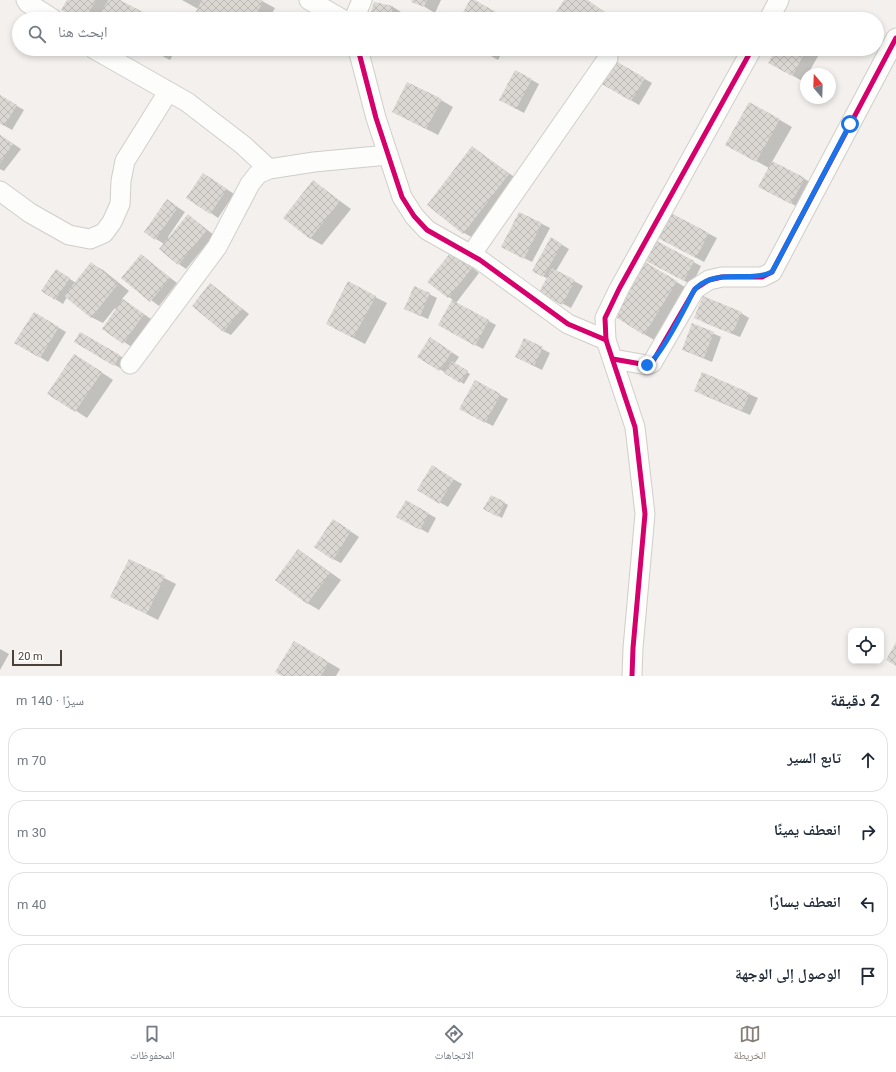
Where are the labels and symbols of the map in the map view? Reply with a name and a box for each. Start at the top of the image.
north arrow [800,68,836,104]
route start [841,115,859,133]
route end [638,356,656,374]
scale bar [12,648,62,667]

